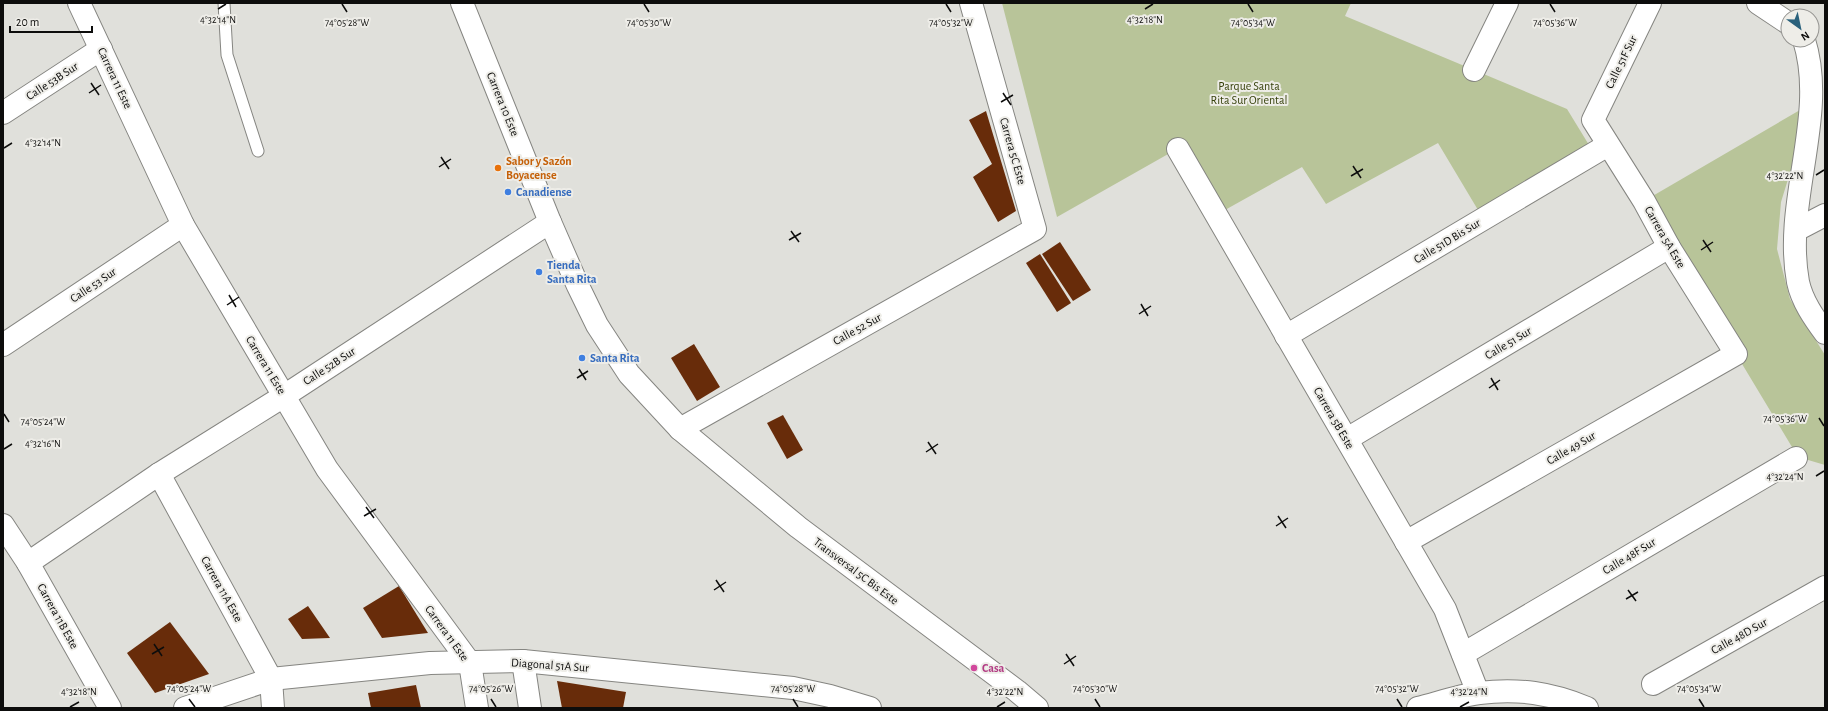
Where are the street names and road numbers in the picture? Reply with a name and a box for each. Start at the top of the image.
street label: Calle 51F Sur [1603,34,1639,90]
street label: Carrera 11 Este [96,46,134,110]
street label: Calle 53B Sur [24,60,80,102]
street label: Carrera 10 Este [485,70,521,138]
street label: Carrera 5C Este [998,116,1028,186]
street label: Carrera 5A Este [1642,204,1688,270]
street label: Calle 51D Bis Sur [1412,216,1483,266]
street label: Calle 53 Sur [68,265,118,305]
street label: Calle 52 Sur [831,311,883,347]
street label: Calle 51 Sur [1483,324,1533,362]
street label: Carrera 11 Este [244,334,288,396]
street label: Calle 52B Sur [301,345,357,387]
street label: Carrera 5B Este [1312,385,1356,451]
street label: Calle 49 Sur [1545,429,1598,467]
street label: Transversal 5C Bis Este [811,535,901,607]
street label: Calle 48F Sur [1600,535,1658,576]
street label: Carrera 11A Este [199,554,245,624]
street label: Carrera 11B Este [35,581,81,651]
street label: Carrera 11 Este [423,603,471,663]
street label: Calle 48D Sur [1709,616,1769,656]
street label: Diagonal 51A Sur [511,656,589,674]

